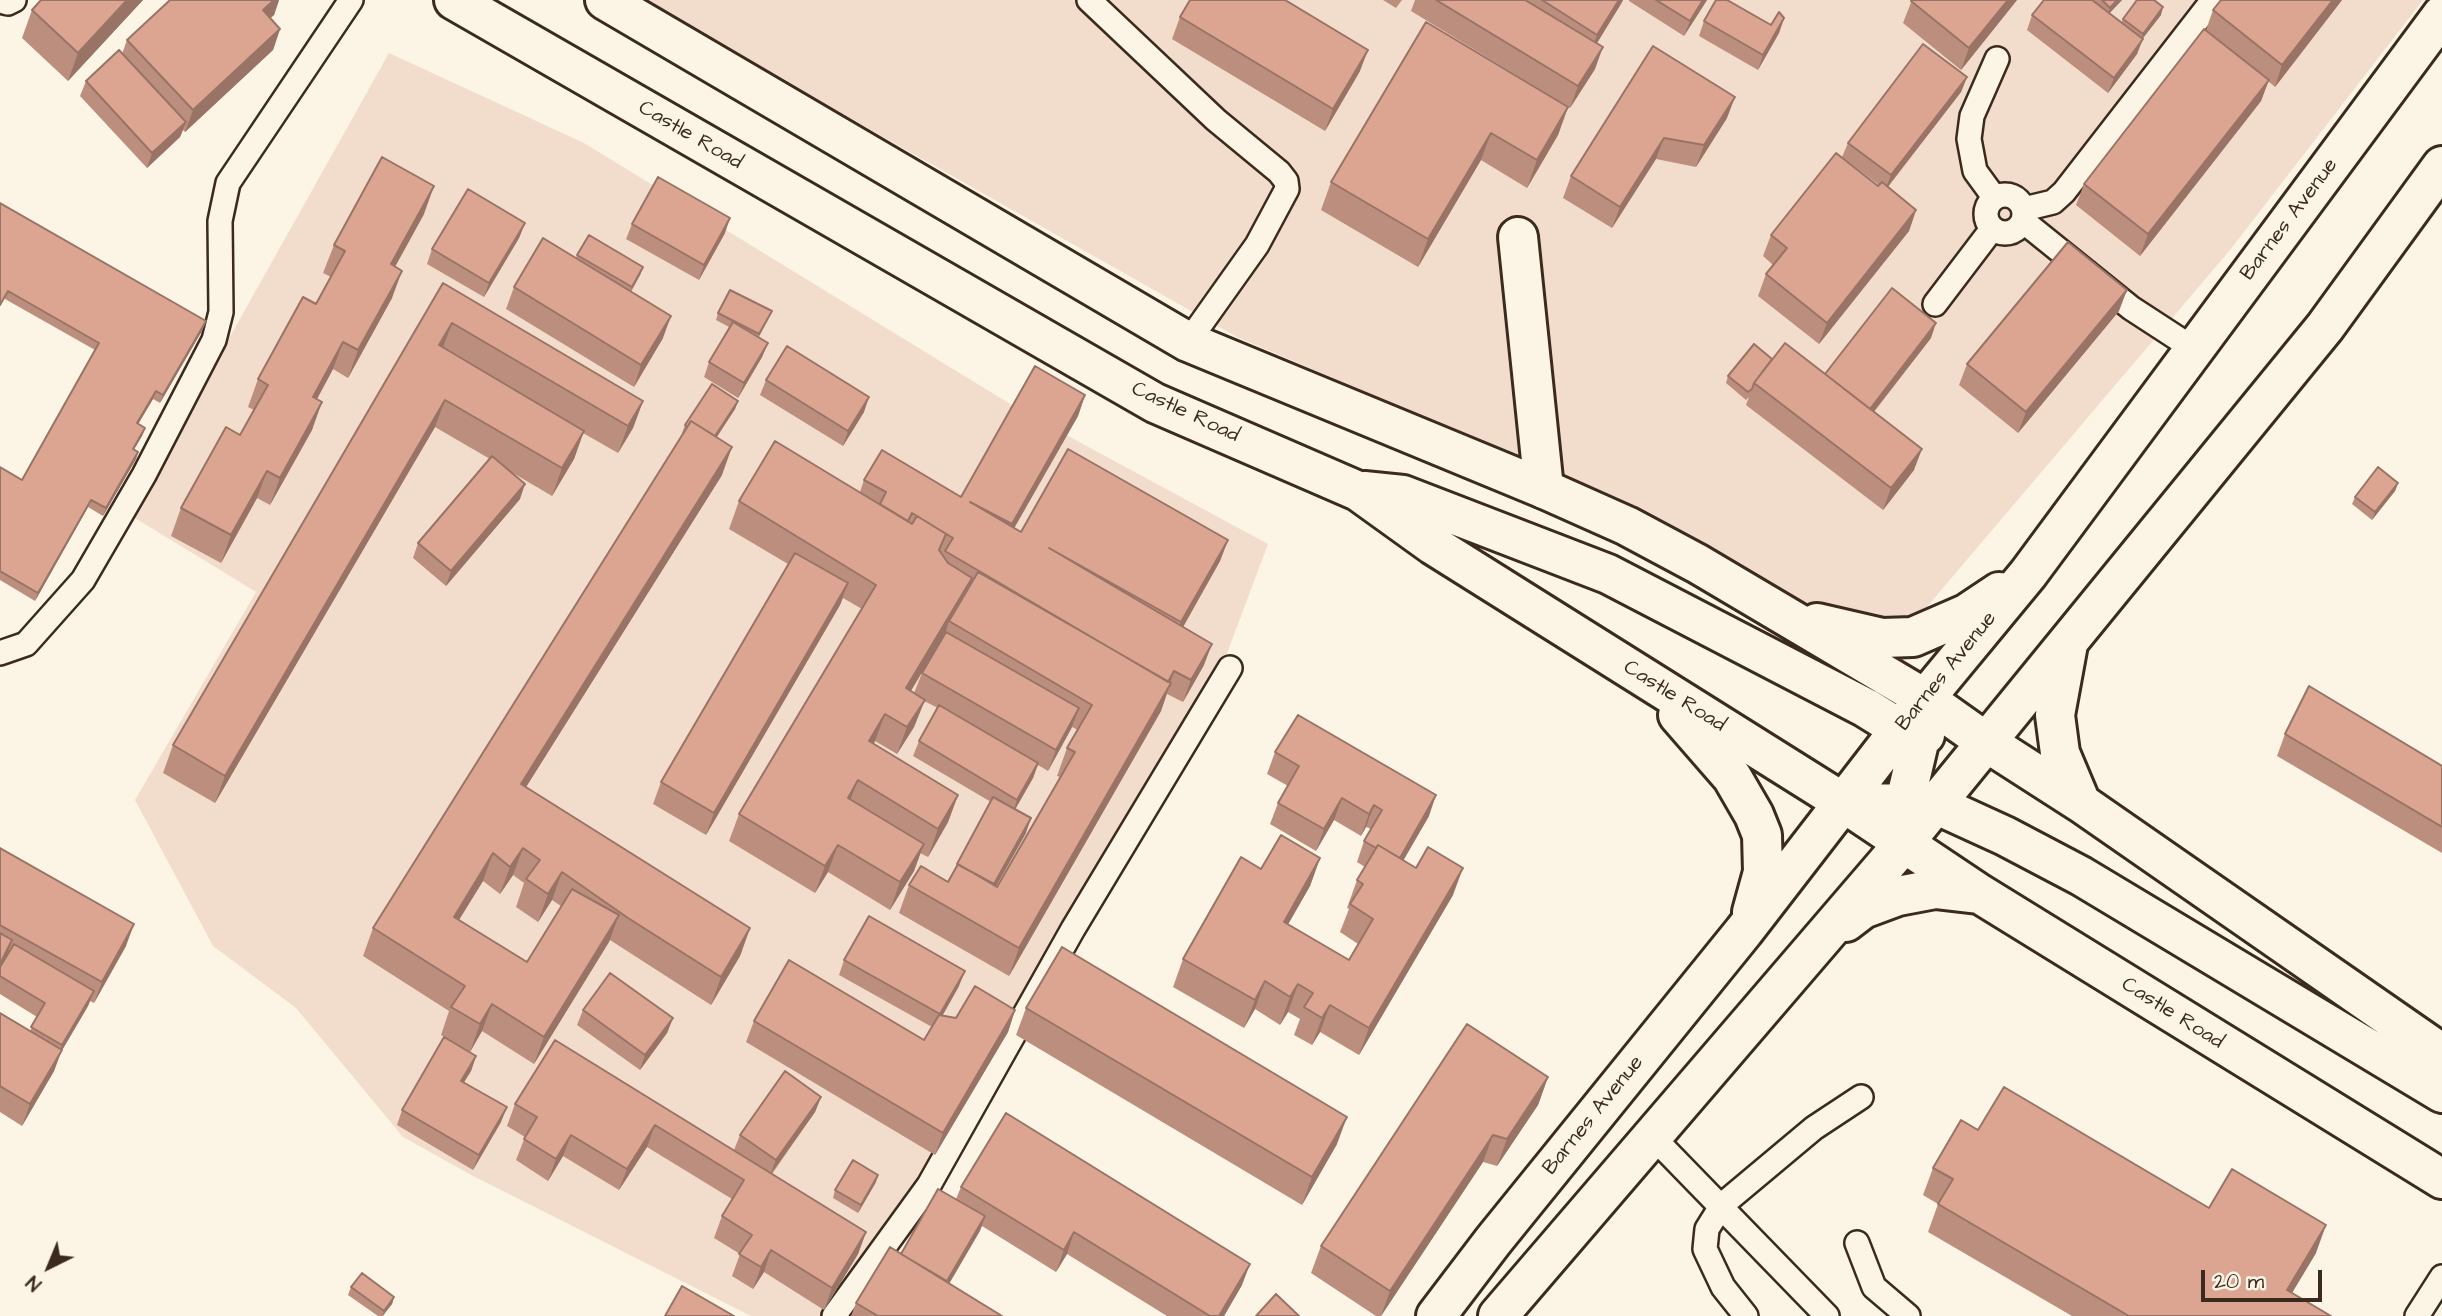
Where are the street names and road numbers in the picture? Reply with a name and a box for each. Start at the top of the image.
street label: Castle Road [634,96,746,176]
street label: Barnes Avenue [2236,154,2344,286]
street label: Castle Road [1127,377,1243,449]
street label: Barnes Avenue [1891,607,2003,737]
street label: Castle Road [1618,656,1730,738]
street label: Castle Road [2116,973,2228,1055]
street label: Barnes Avenue [1538,1051,1650,1181]

